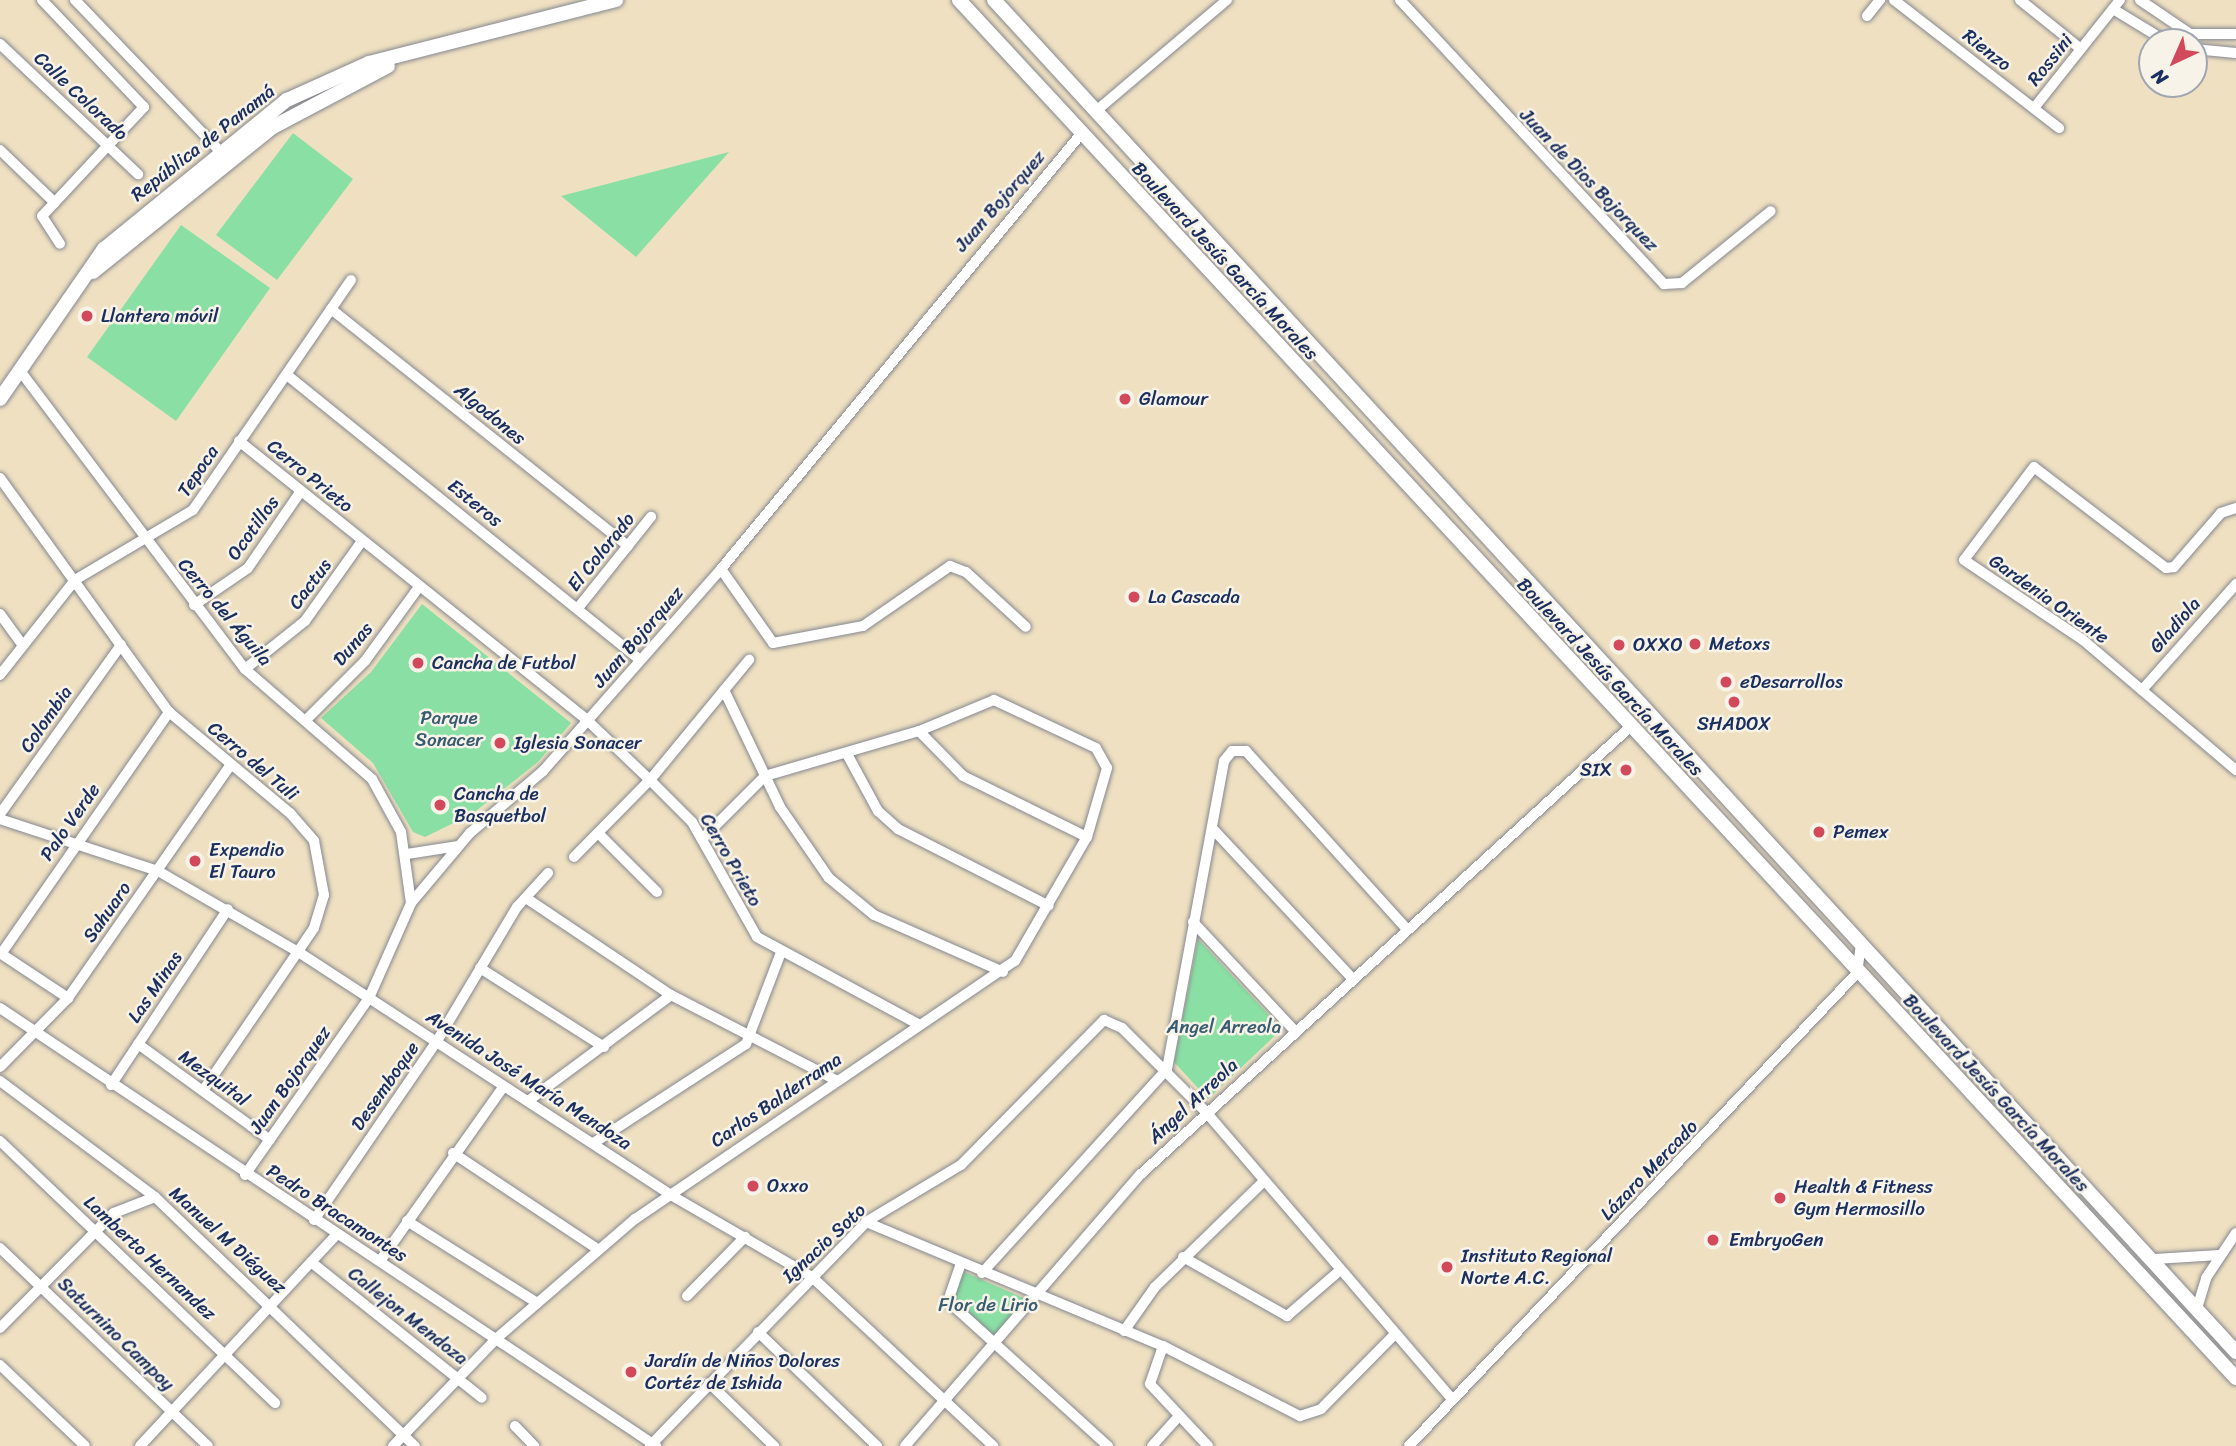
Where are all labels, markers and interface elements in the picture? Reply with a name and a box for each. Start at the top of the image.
street label: Rienzo [1958,24,2016,76]
north arrow [2138,28,2208,98]
street label: Rossini [2022,30,2078,90]
street label: Calle Colorado [29,47,133,145]
text: N [2143,61,2176,93]
street label: República de Panamá [127,80,279,206]
street label: Juan de Dios Bojorquez [1514,103,1664,257]
street label: Juan Bojorquez [950,145,1050,257]
street label: Boulevard Jesús García Morales [1127,157,1323,365]
place label: Llantera móvil [101,305,218,327]
marker: Llantera móvil [79,308,95,324]
street label: Algodones [450,378,530,450]
place label: Glamour [1139,388,1208,410]
marker: Glamour [1117,391,1133,407]
street label: Cerro Prieto [262,434,358,518]
street label: Tepoca [173,441,223,501]
street label: Esteros [443,474,507,532]
street label: Ocotillos [222,491,284,565]
street label: El Colorado [562,508,640,596]
street label: Gardenia Oriente [1985,549,2113,649]
street label: Cerro del Águila [173,553,277,671]
street label: Cactus [284,554,336,614]
street label: Boulevard Jesús García Morales [1512,573,1708,781]
street label: Juan Bojorquez [588,581,688,693]
place label: La Cascada [1148,586,1240,608]
marker: La Cascada [1126,589,1142,605]
street label: Gladiola [2145,592,2205,658]
street label: Dunas [328,617,378,671]
place label: Metoxs [1709,633,1770,655]
place label: OXXO [1633,634,1683,656]
marker: Metoxs [1687,636,1703,652]
marker: OXXO [1611,637,1627,653]
place label: Cancha de Futbol [432,652,576,674]
marker: Cancha de Futbol [410,655,426,671]
place label: eDesarrollos [1740,671,1843,693]
marker: eDesarrollos [1718,674,1734,690]
street label: Colombia [15,681,77,757]
marker: SHADOX [1726,694,1742,710]
park label: Parque Sonacer [415,707,483,751]
place label: SHADOX [1697,713,1771,735]
street label: Cerro del Tuli [203,716,303,806]
place label: Iglesia Sonacer [514,732,642,754]
marker: Iglesia Sonacer [492,735,508,751]
place label: SIX [1580,759,1612,781]
marker: SIX [1618,762,1634,778]
street label: Palo Verde [35,779,105,865]
place label: Cancha de Basquetbol [454,783,546,827]
marker: Cancha de Basquetbol [432,797,448,813]
street label: Cerro Prieto [695,809,767,911]
place label: Pemex [1833,821,1888,843]
marker: Pemex [1811,824,1827,840]
place label: Expendio El Tauro [209,839,284,883]
marker: Expendio El Tauro [187,853,203,869]
street label: Sahuaro [78,877,136,947]
street label: Las Minas [123,947,187,1027]
street label: Boulevard Jesús García Morales [1898,989,2094,1197]
street label: Avenida José María Mendoza [422,1005,636,1155]
park label: Angel Arreola [1167,1016,1281,1038]
street label: Juan Bojorquez [244,1021,336,1139]
street label: Desemboque [346,1037,424,1135]
street label: Mezquital [174,1045,254,1111]
street label: Carlos Balderrama [706,1048,846,1152]
street label: Ángel Arreola [1143,1054,1243,1148]
street label: Lázaro Mercado [1595,1115,1703,1225]
street label: Pedro Bracamontes [263,1159,411,1267]
place label: Oxxo [767,1175,808,1197]
place label: Health & Fitness Gym Hermosillo [1794,1176,1933,1220]
marker: Oxxo [745,1178,761,1194]
street label: Manuel M Diéguez [165,1181,291,1299]
marker: Health & Fitness Gym Hermosillo [1772,1190,1788,1206]
street label: Lamberto Hernandez [79,1191,221,1325]
street label: Ignacio Soto [778,1199,870,1287]
place label: EmbryoGen [1729,1229,1823,1251]
marker: EmbryoGen [1703,1230,1723,1250]
place label: Instituto Regional Norte A.C. [1461,1245,1612,1289]
marker: Instituto Regional Norte A.C. [1439,1259,1455,1275]
street label: Callejon Mendoza [344,1262,472,1370]
street label: Saturnino Campoy [53,1272,179,1396]
park label: Flor de Lirio [938,1294,1038,1316]
place label: Jardín de Niños Dolores Cortéz de Ishida [645,1350,839,1394]
marker: Jardín de Niños Dolores Cortéz de Ishida [623,1364,639,1380]

